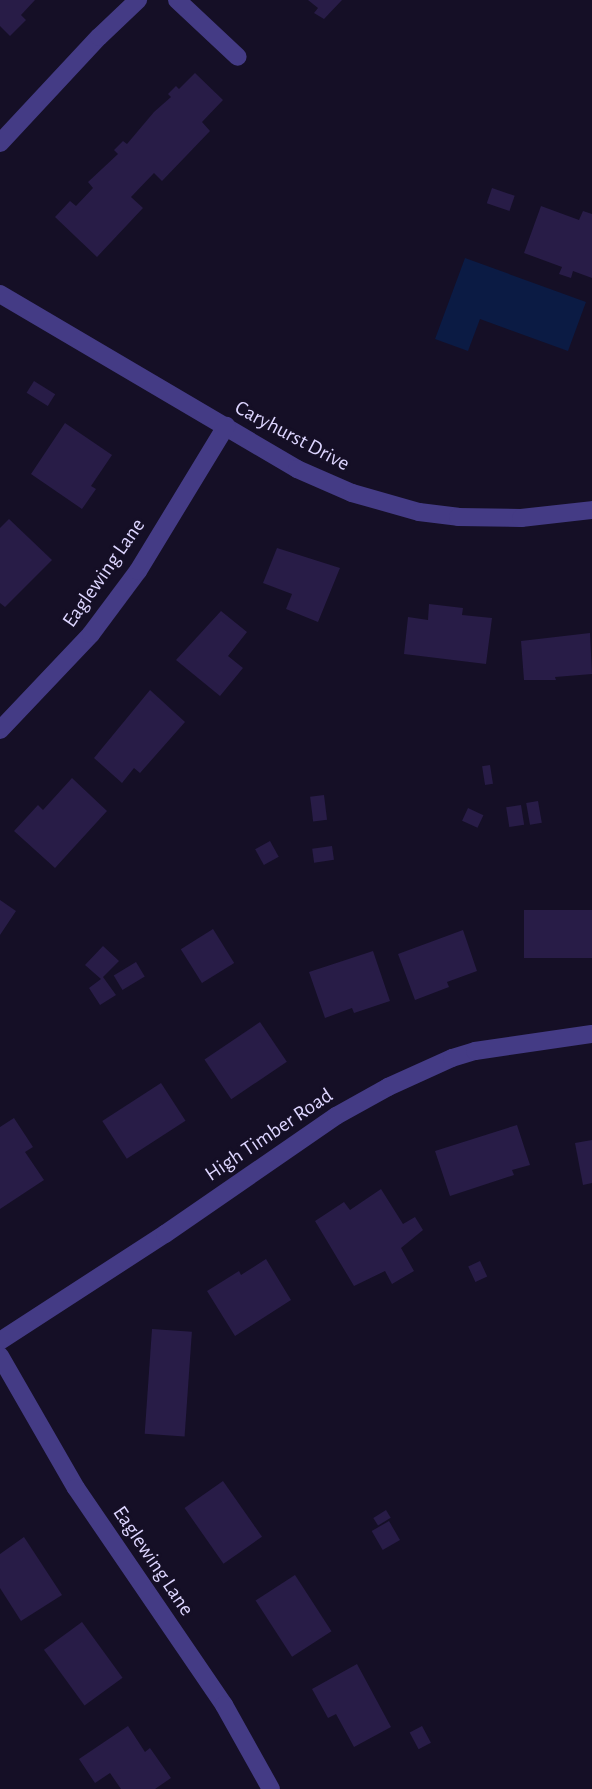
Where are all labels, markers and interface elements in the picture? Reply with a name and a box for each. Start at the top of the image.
street label: Caryhurst Drive [230,395,354,477]
street label: Eaglewing Lane [57,514,151,632]
street label: High Timber Road [200,1083,338,1187]
street label: Eaglewing Lane [107,1501,199,1621]

